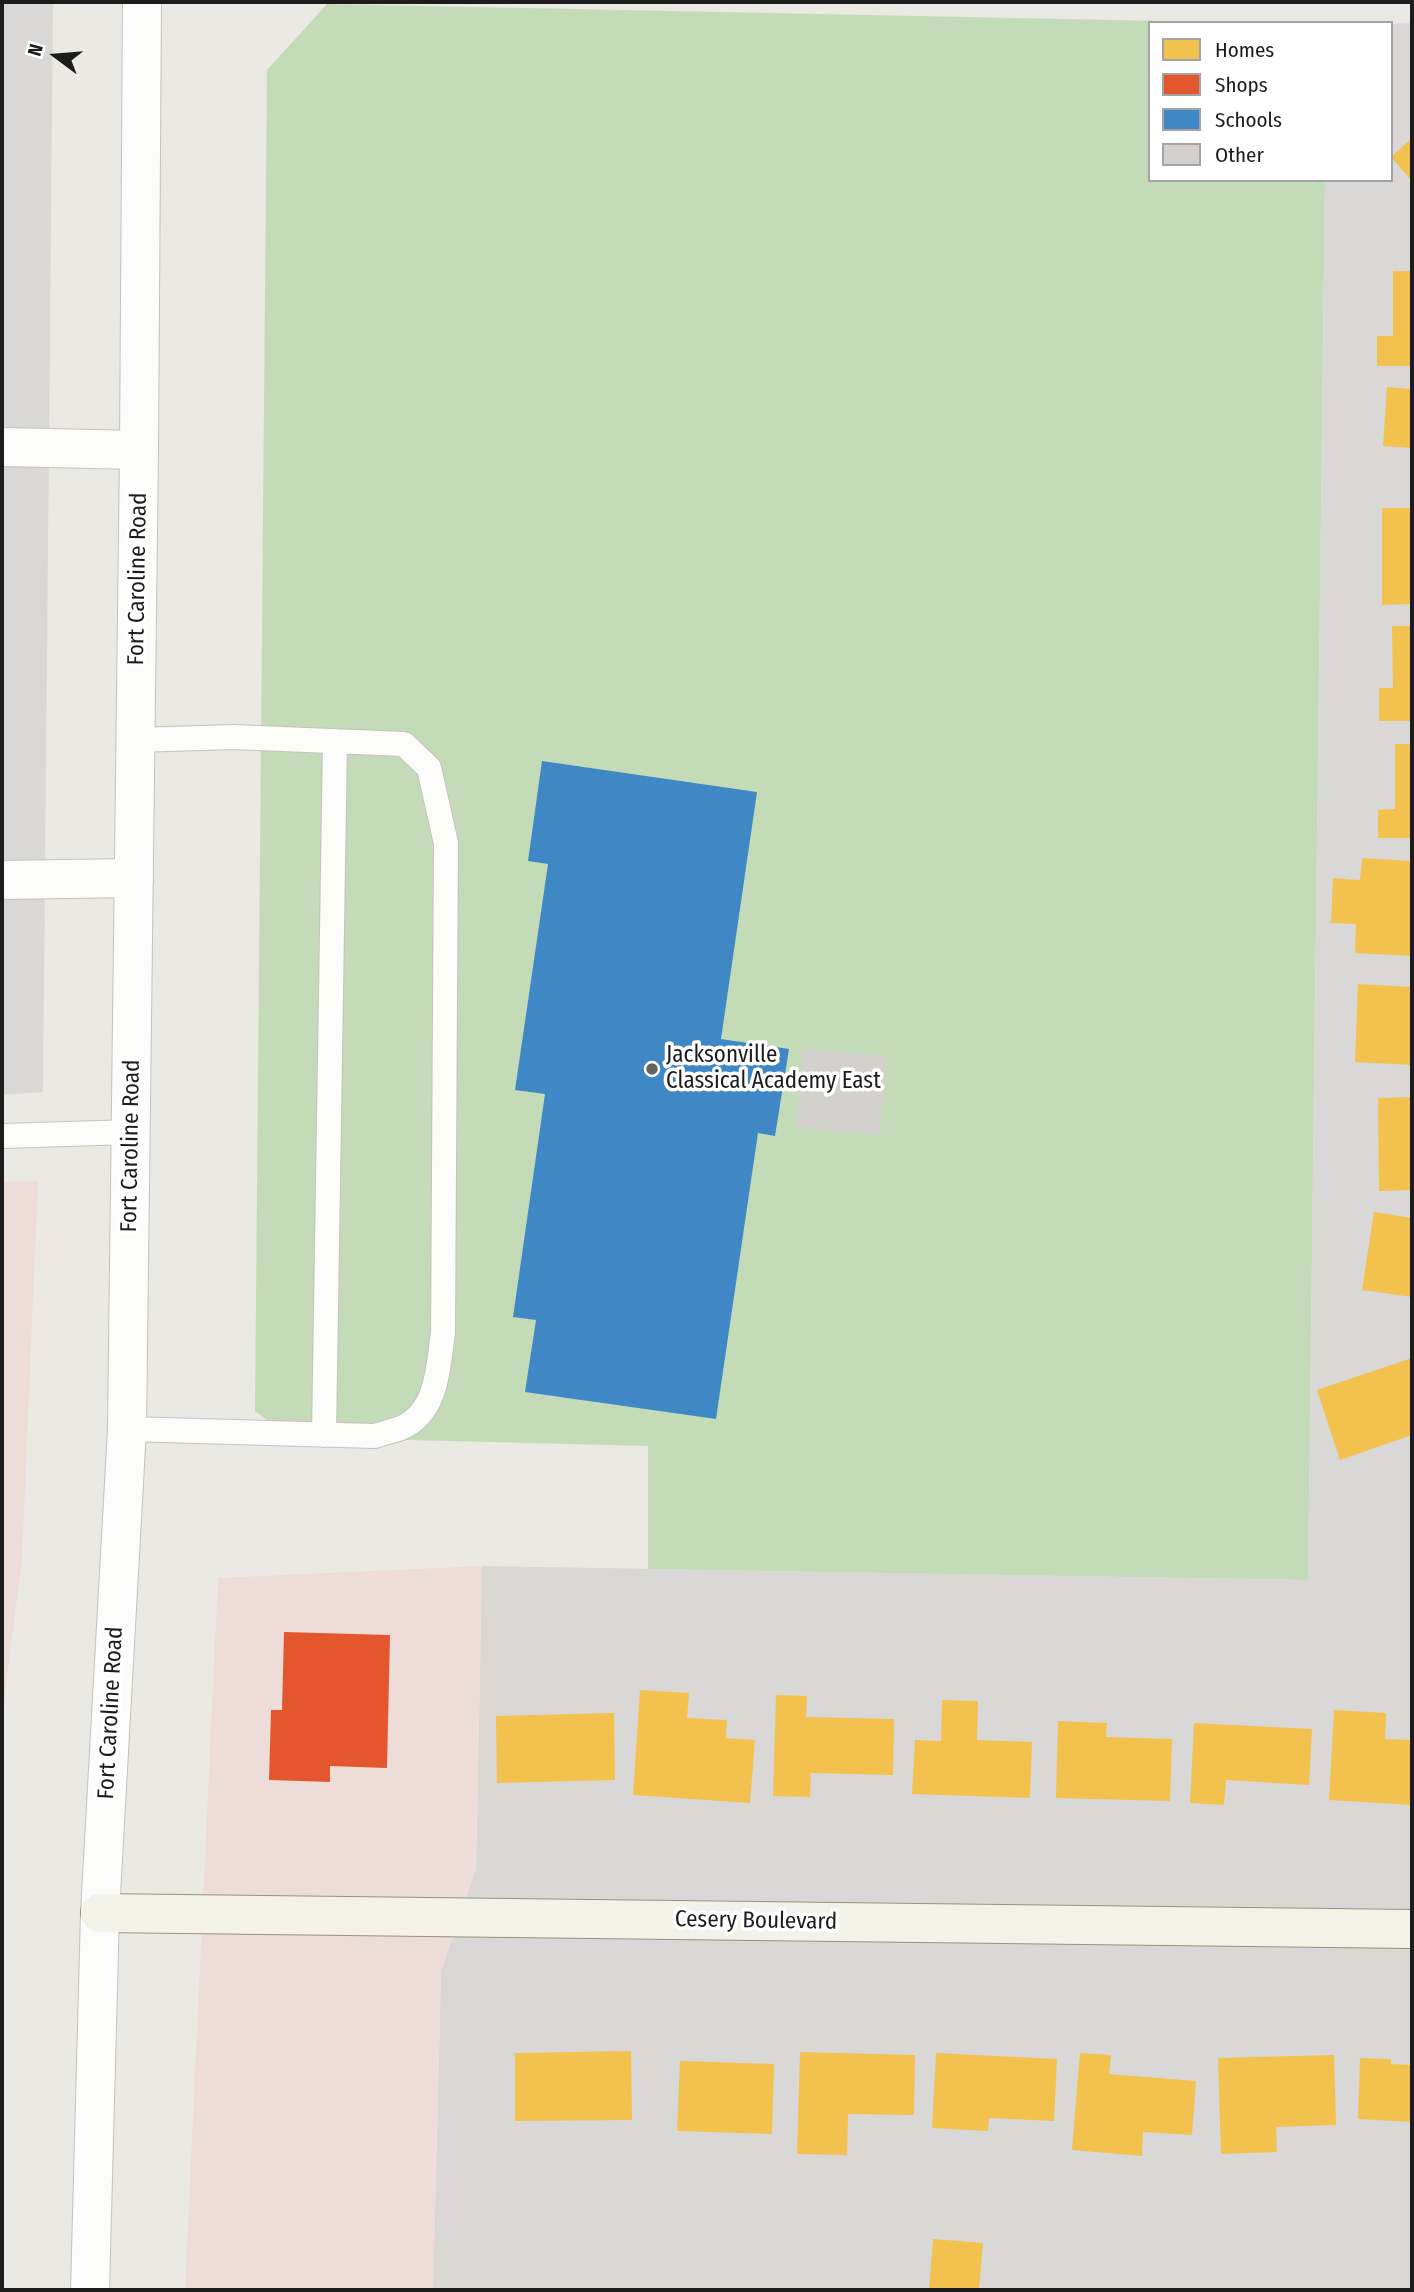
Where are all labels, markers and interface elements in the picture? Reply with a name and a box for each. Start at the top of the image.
north arrow [21,21,91,91]
legend [1148,21,1393,182]
text: Homes [1215,37,1274,63]
text: N [23,41,48,59]
text: Shops [1215,72,1268,98]
text: Schools [1215,107,1282,133]
text: Other [1215,142,1264,168]
street label: Fort Caroline Road [123,492,153,666]
place label: Jacksonville Classical Academy East [666,1042,881,1096]
street label: Fort Caroline Road [116,1059,146,1233]
marker: Jacksonville Classical Academy East [644,1061,660,1077]
street label: Fort Caroline Road [93,1626,129,1800]
street label: Cesery Boulevard [675,1906,837,1936]

